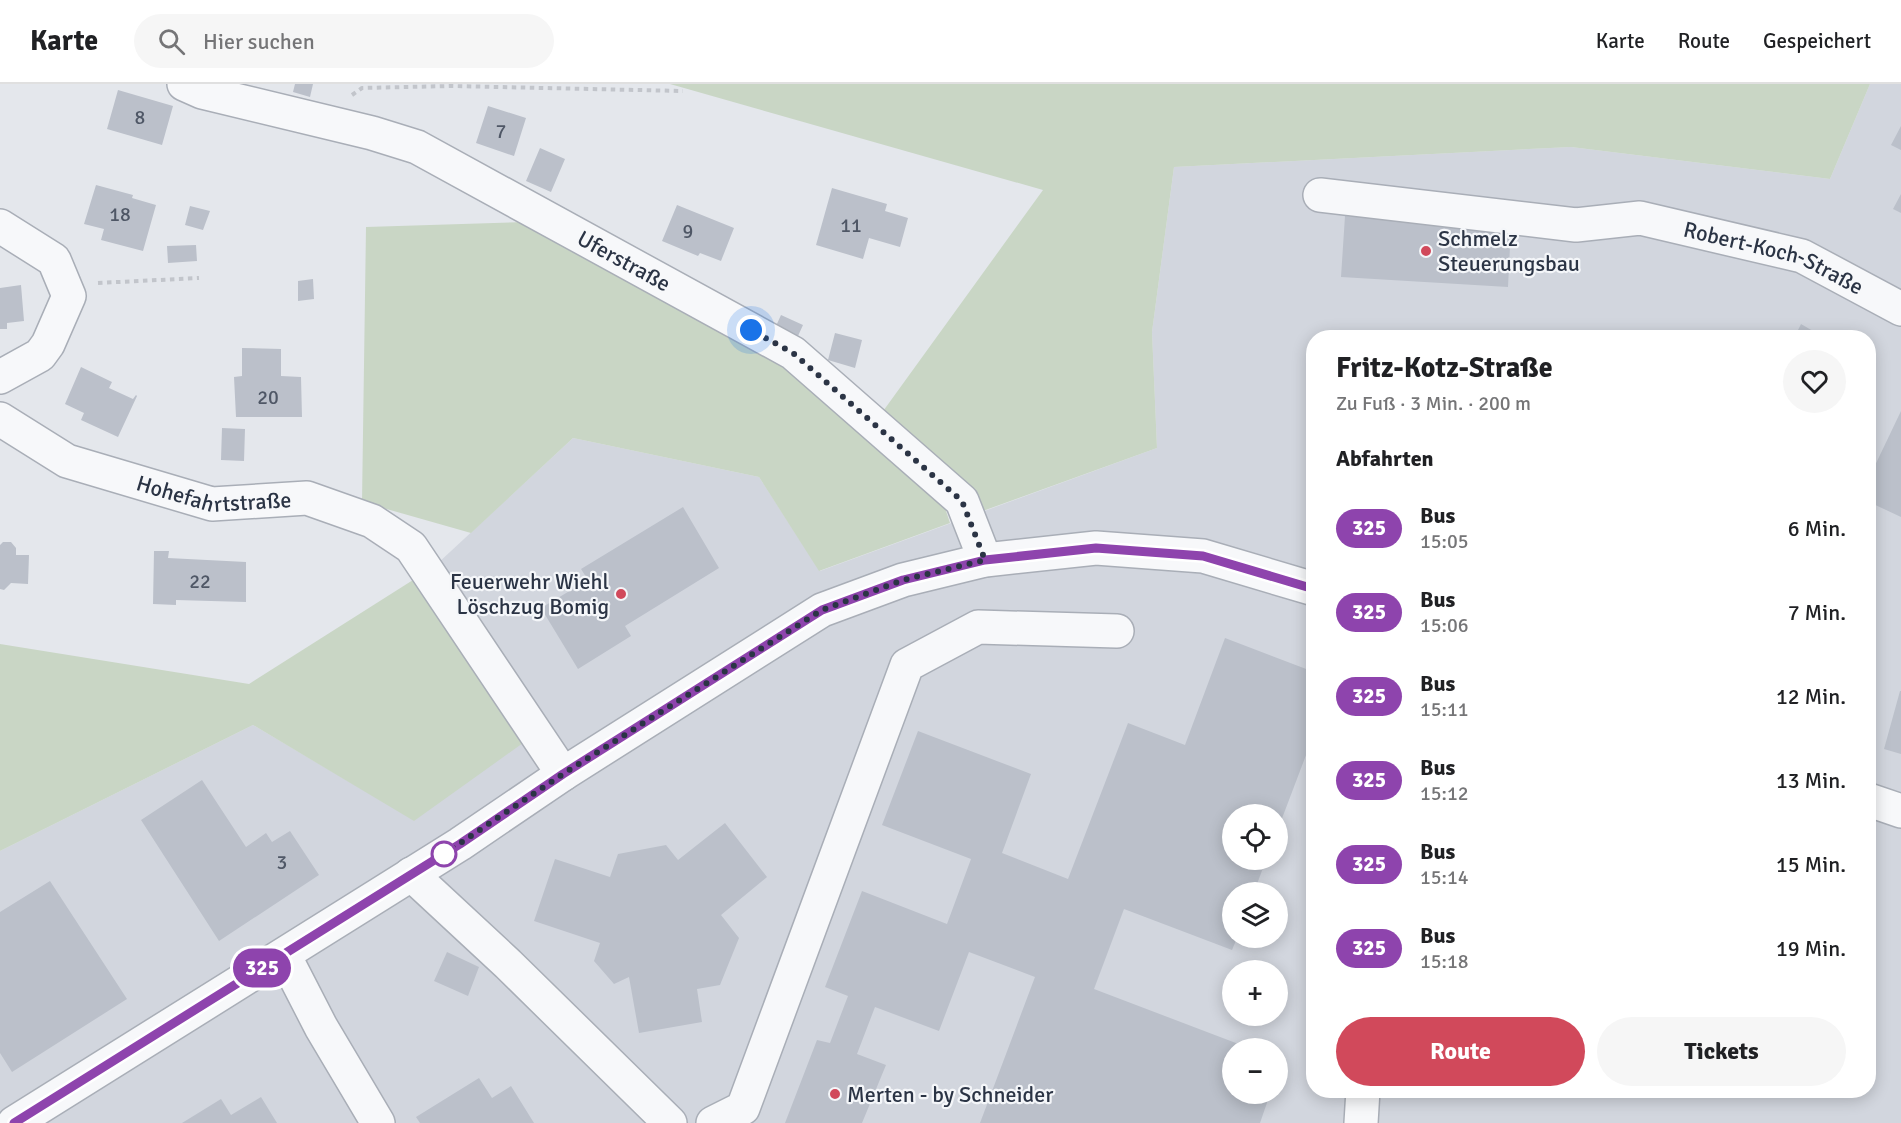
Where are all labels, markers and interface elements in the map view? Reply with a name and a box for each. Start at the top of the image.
search box [134,14,554,68]
text: Karte [30,24,98,58]
icon: search [155,25,188,58]
text: Hier suchen [203,28,315,55]
text: Karte [1596,28,1645,54]
text: Route [1678,28,1730,54]
text: Gespeichert [1763,28,1871,54]
house number: 8 [135,105,145,130]
house number: 7 [496,119,506,144]
house number: 18 [109,202,131,227]
house number: 11 [840,213,862,238]
street label: Robert-Koch-Straße [1681,215,1868,300]
house number: 9 [683,219,693,244]
street label: Uferstraße [573,224,676,297]
place label: Schmelz Steuerungsbau [1438,225,1580,277]
marker: Schmelz Steuerungsbau [1419,244,1433,258]
your location [736,315,766,345]
button: heart [1783,350,1846,413]
text: Fritz-Kotz-Straße [1336,351,1553,385]
house number: 20 [257,385,279,410]
text: Zu Fuß · 3 Min. · 200 m [1336,391,1531,416]
text: Abfahrten [1336,445,1434,472]
street label: Hohefahrtstraße [133,469,292,517]
text: Bus [1420,502,1455,529]
text: 325 [1352,515,1386,541]
text: 6 Min. [1788,515,1846,542]
text: 15:05 [1420,529,1469,554]
place label: Feuerwehr Wiehl Löschzug Bomig [450,568,609,620]
house number: 22 [189,569,211,594]
text: Bus [1420,586,1455,613]
marker: Feuerwehr Wiehl Löschzug Bomig [614,587,628,601]
text: 325 [1352,599,1386,625]
text: 7 Min. [1788,599,1846,626]
text: 15:06 [1420,613,1469,638]
text: Bus [1420,670,1455,697]
text: 325 [1352,683,1386,709]
text: 12 Min. [1776,683,1846,710]
text: 15:11 [1420,697,1469,722]
text: Bus [1420,754,1455,781]
text: 325 [1352,767,1386,793]
text: 13 Min. [1776,767,1846,794]
text: 15:12 [1420,781,1469,806]
map controls [1222,804,1288,1104]
button: locate [1222,804,1288,870]
text: Bus [1420,838,1455,865]
unlabelled marker [431,841,457,867]
house number: 3 [277,850,287,875]
text: 325 [1352,851,1386,877]
text: 15 Min. [1776,851,1846,878]
text: 15:14 [1420,865,1469,890]
button: layers [1222,882,1288,948]
text: Bus [1420,922,1455,949]
text: 325 [1352,935,1386,961]
text: 19 Min. [1776,935,1846,962]
line badge: 325 [228,948,296,988]
text: 15:18 [1420,949,1469,974]
text: 325 [245,955,279,981]
button: + [1222,960,1288,1026]
button: Route [1336,1017,1585,1086]
button: Tickets [1597,1017,1846,1086]
button: − [1222,1038,1288,1104]
place label: Merten - by Schneider [847,1081,1053,1108]
marker: Merten - by Schneider [828,1087,842,1101]

